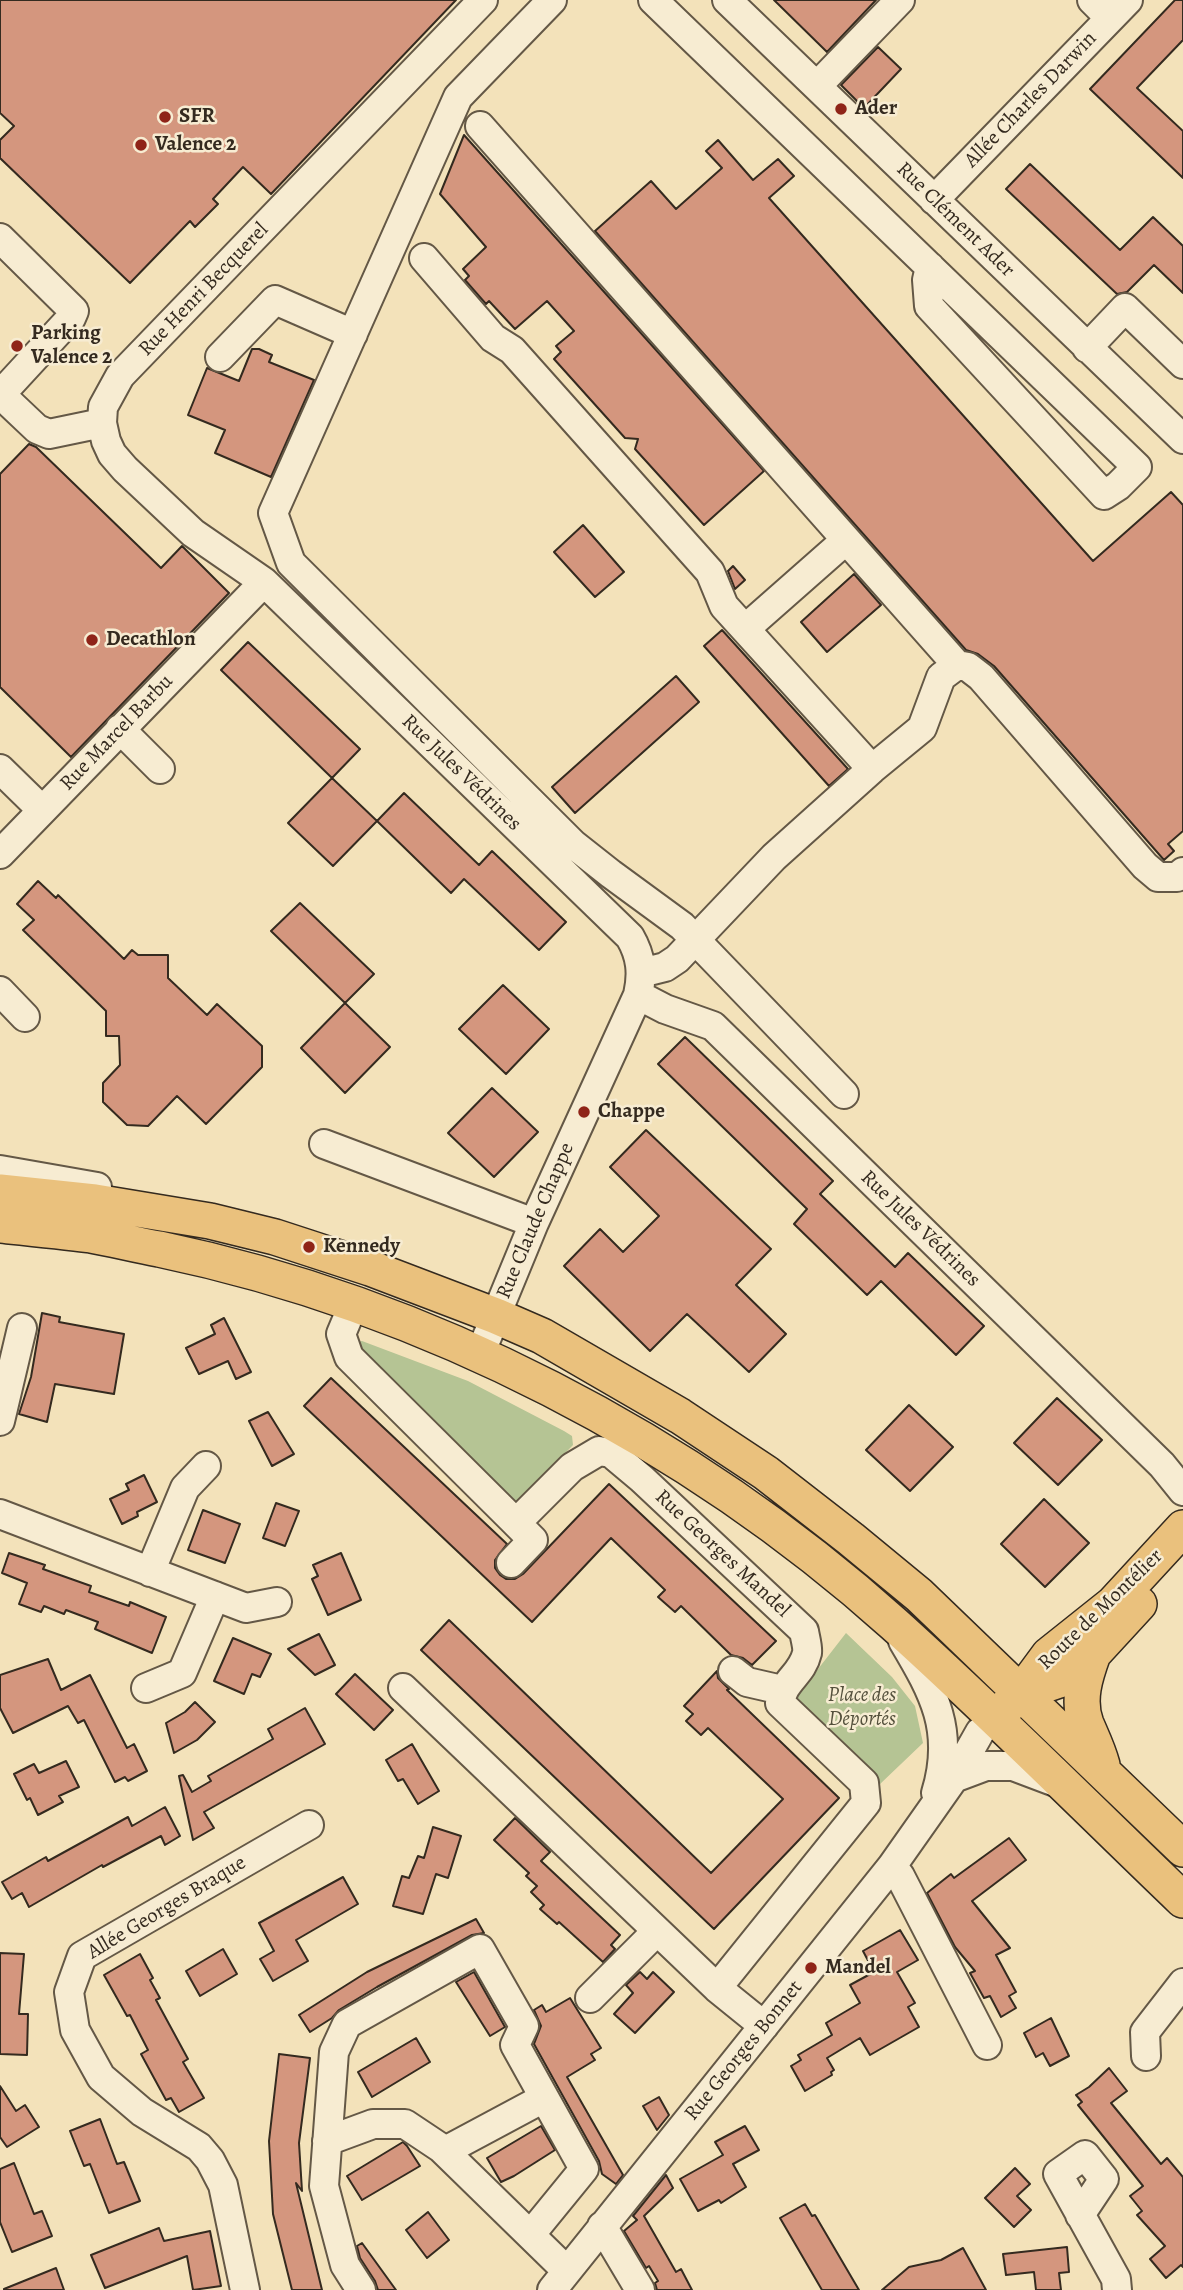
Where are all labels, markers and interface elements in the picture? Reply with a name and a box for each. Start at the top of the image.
street label: Allée Charles Darwin [960,27,1102,173]
place label: Ader [855,96,897,122]
marker: Ader [833,101,849,117]
place label: SFR [179,104,215,130]
marker: SFR [157,109,173,125]
place label: Valence 2 [155,132,236,158]
marker: Valence 2 [133,137,149,153]
street label: Rue Clément Ader [891,157,1019,283]
street label: Rue Henri Becquerel [134,218,274,362]
place label: Parking Valence 2 [31,321,112,371]
marker: Parking Valence 2 [9,338,25,354]
place label: Decathlon [106,627,196,653]
marker: Decathlon [84,632,100,648]
street label: Rue Marcel Barbu [55,670,179,796]
street label: Rue Jules Védrines [396,709,526,837]
place label: Chappe [598,1099,665,1125]
marker: Chappe [576,1104,592,1120]
street label: Rue Claude Chappe [492,1139,580,1303]
street label: Rue Jules Védrines [855,1165,985,1293]
place label: Kennedy [323,1234,400,1260]
marker: Kennedy [301,1239,317,1255]
street label: Rue Georges Mandel [649,1485,795,1623]
street label: Route de Montélier [1033,1544,1169,1676]
park label: Place des Déportés [828,1683,896,1733]
street label: Allée Georges Braque [83,1851,251,1965]
place label: Mandel [825,1955,891,1981]
marker: Mandel [803,1960,819,1976]
street label: Rue Georges Bonnet [680,1976,808,2126]

